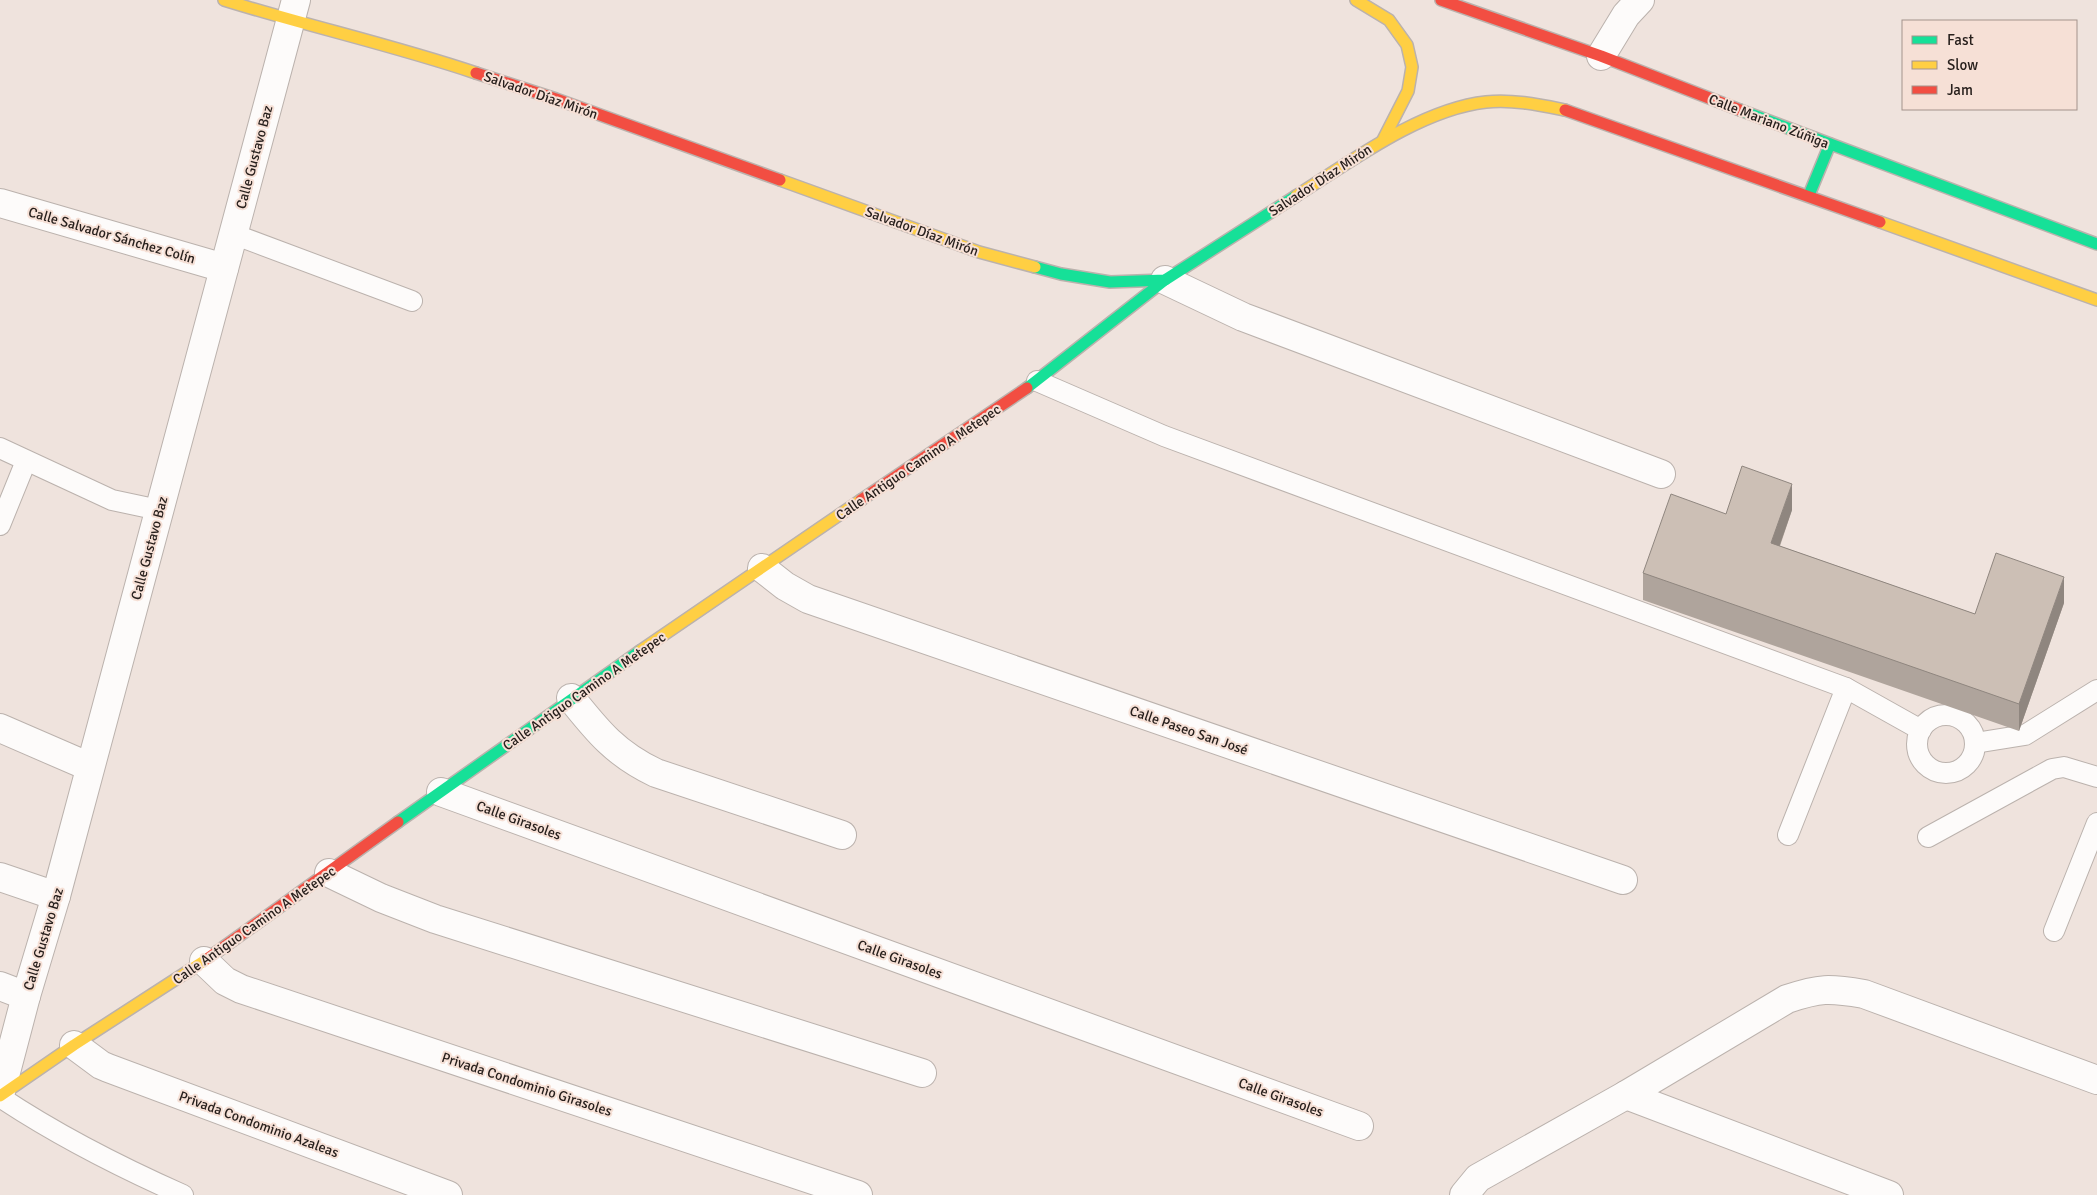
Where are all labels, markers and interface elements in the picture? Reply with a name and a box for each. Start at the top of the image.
legend [1902,20,2077,110]
text: Fast [1947,31,1974,49]
text: Slow [1947,56,1978,74]
street label: Salvador Díaz Mirón [482,68,600,123]
text: Jam [1947,81,1973,99]
street label: Calle Mariano Zúñiga [1706,91,1831,152]
street label: Calle Gustavo Baz [233,104,276,211]
street label: Salvador Díaz Mirón [1266,141,1375,220]
street label: Calle Salvador Sánchez Colín [26,203,197,267]
street label: Salvador Díaz Mirón [863,203,981,260]
street label: Calle Antiguo Camino A Metepec [833,401,1004,524]
street label: Calle Gustavo Baz [128,495,171,602]
street label: Calle Antiguo Camino A Metepec [500,628,669,754]
street label: Calle Paseo San José [1127,702,1250,759]
street label: Calle Girasoles [474,797,564,844]
street label: Calle Antiguo Camino A Metepec [170,862,339,988]
street label: Calle Gustavo Baz [20,886,67,993]
street label: Calle Girasoles [855,936,945,983]
street label: Privada Condominio Girasoles [440,1049,614,1120]
street label: Calle Girasoles [1236,1074,1326,1121]
street label: Privada Condominio Azaleas [177,1088,341,1161]

